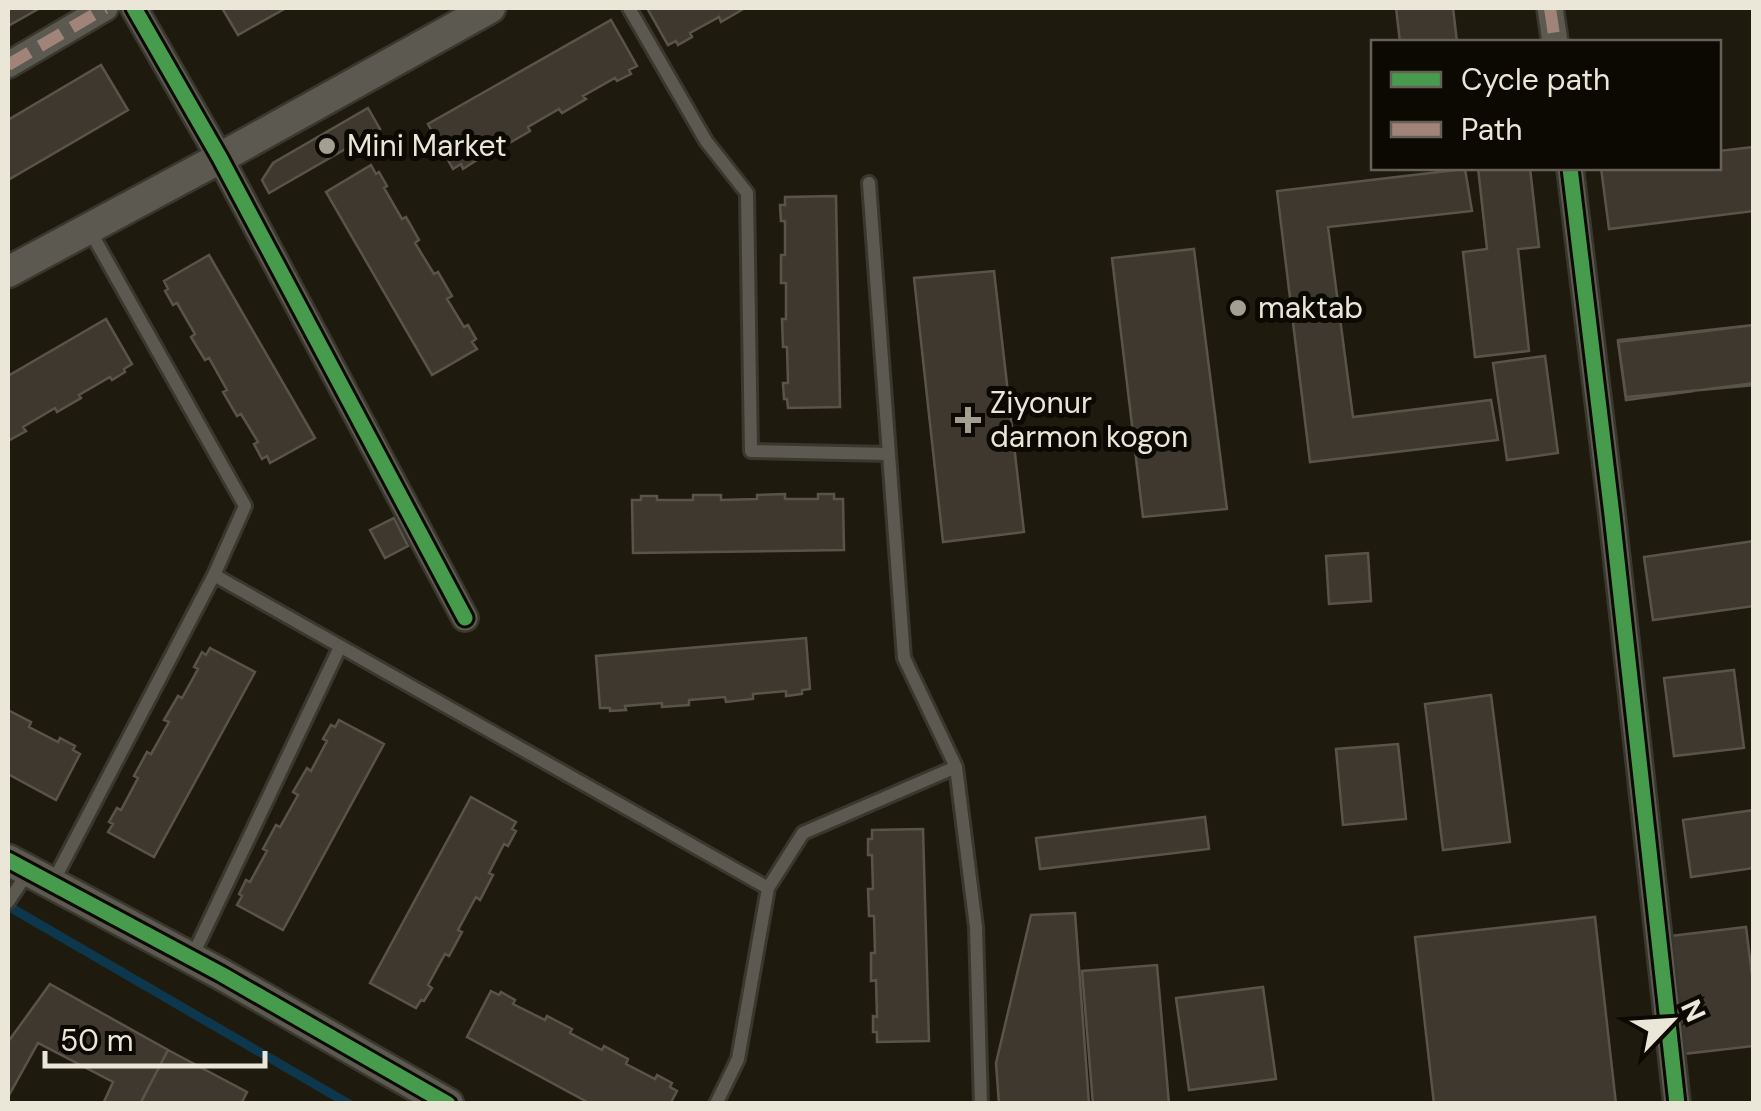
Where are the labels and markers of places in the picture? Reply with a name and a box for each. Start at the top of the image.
place label: Mini Market [347,126,507,165]
marker: Mini Market [316,135,338,157]
place label: maktab [1258,288,1363,327]
marker: maktab [1227,297,1249,319]
place label: Ziyonur darmon kogon [990,383,1188,456]
marker: Ziyonur darmon kogon [955,407,981,433]

